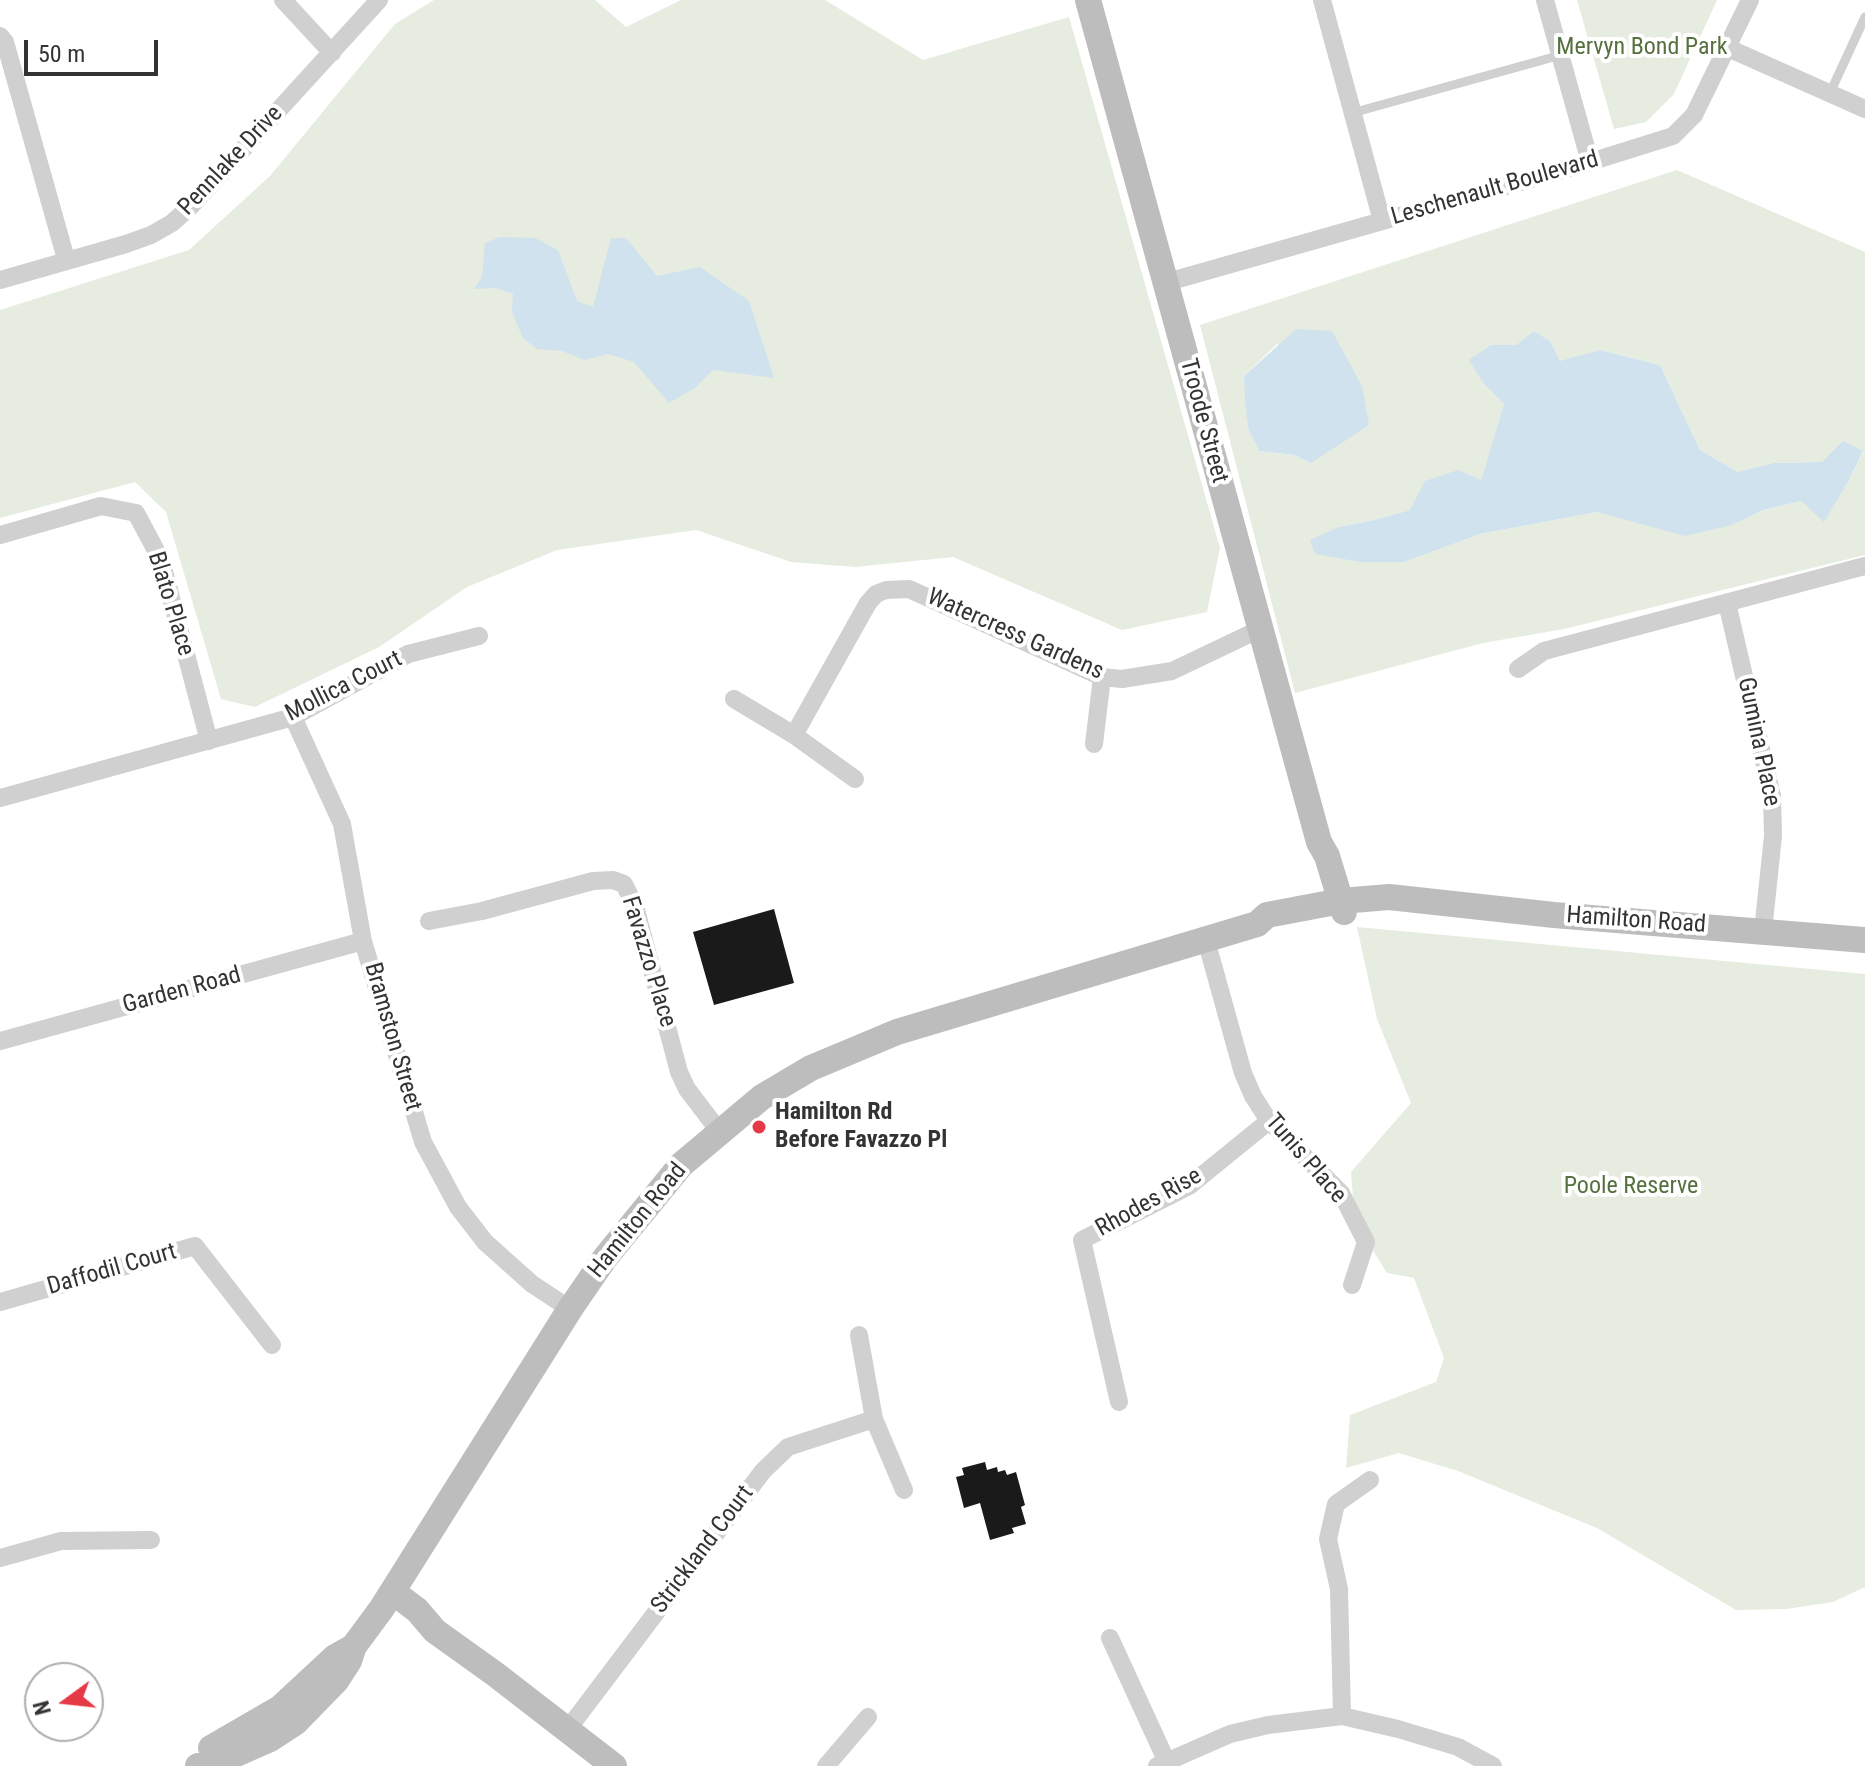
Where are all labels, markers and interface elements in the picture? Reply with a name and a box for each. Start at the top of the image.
scale bar [28,24,162,74]
park label: Mervyn Bond Park [1556,34,1728,62]
text: 50 m [38,40,85,68]
street label: Pennlake Drive [173,100,289,222]
street label: Leschenault Boulevard [1388,146,1602,232]
street label: Troode Street [1173,356,1233,486]
street label: Blato Place [141,549,199,659]
street label: Watercress Gardens [922,583,1108,687]
street label: Mollica Court [281,645,407,729]
street label: Gumina Place [1730,675,1786,809]
street label: Favazzo Place [614,893,682,1031]
street label: Hamilton Road [1565,902,1707,940]
street label: Bramston Street [357,960,427,1114]
street label: Garden Road [120,961,244,1021]
place label: Hamilton Rd Before Favazzo Pl [775,1099,947,1155]
street label: Tunis Place [1258,1108,1352,1210]
marker: Hamilton Rd Before Favazzo Pl [750,1118,768,1136]
street label: Hamilton Road [583,1158,693,1284]
street label: Rhodes Rise [1091,1162,1207,1244]
park label: Poole Reserve [1564,1173,1698,1201]
street label: Daffodil Court [44,1238,180,1302]
street label: Strickland Court [646,1480,760,1620]
north arrow [24,1662,104,1742]
text: N [28,1698,56,1718]

